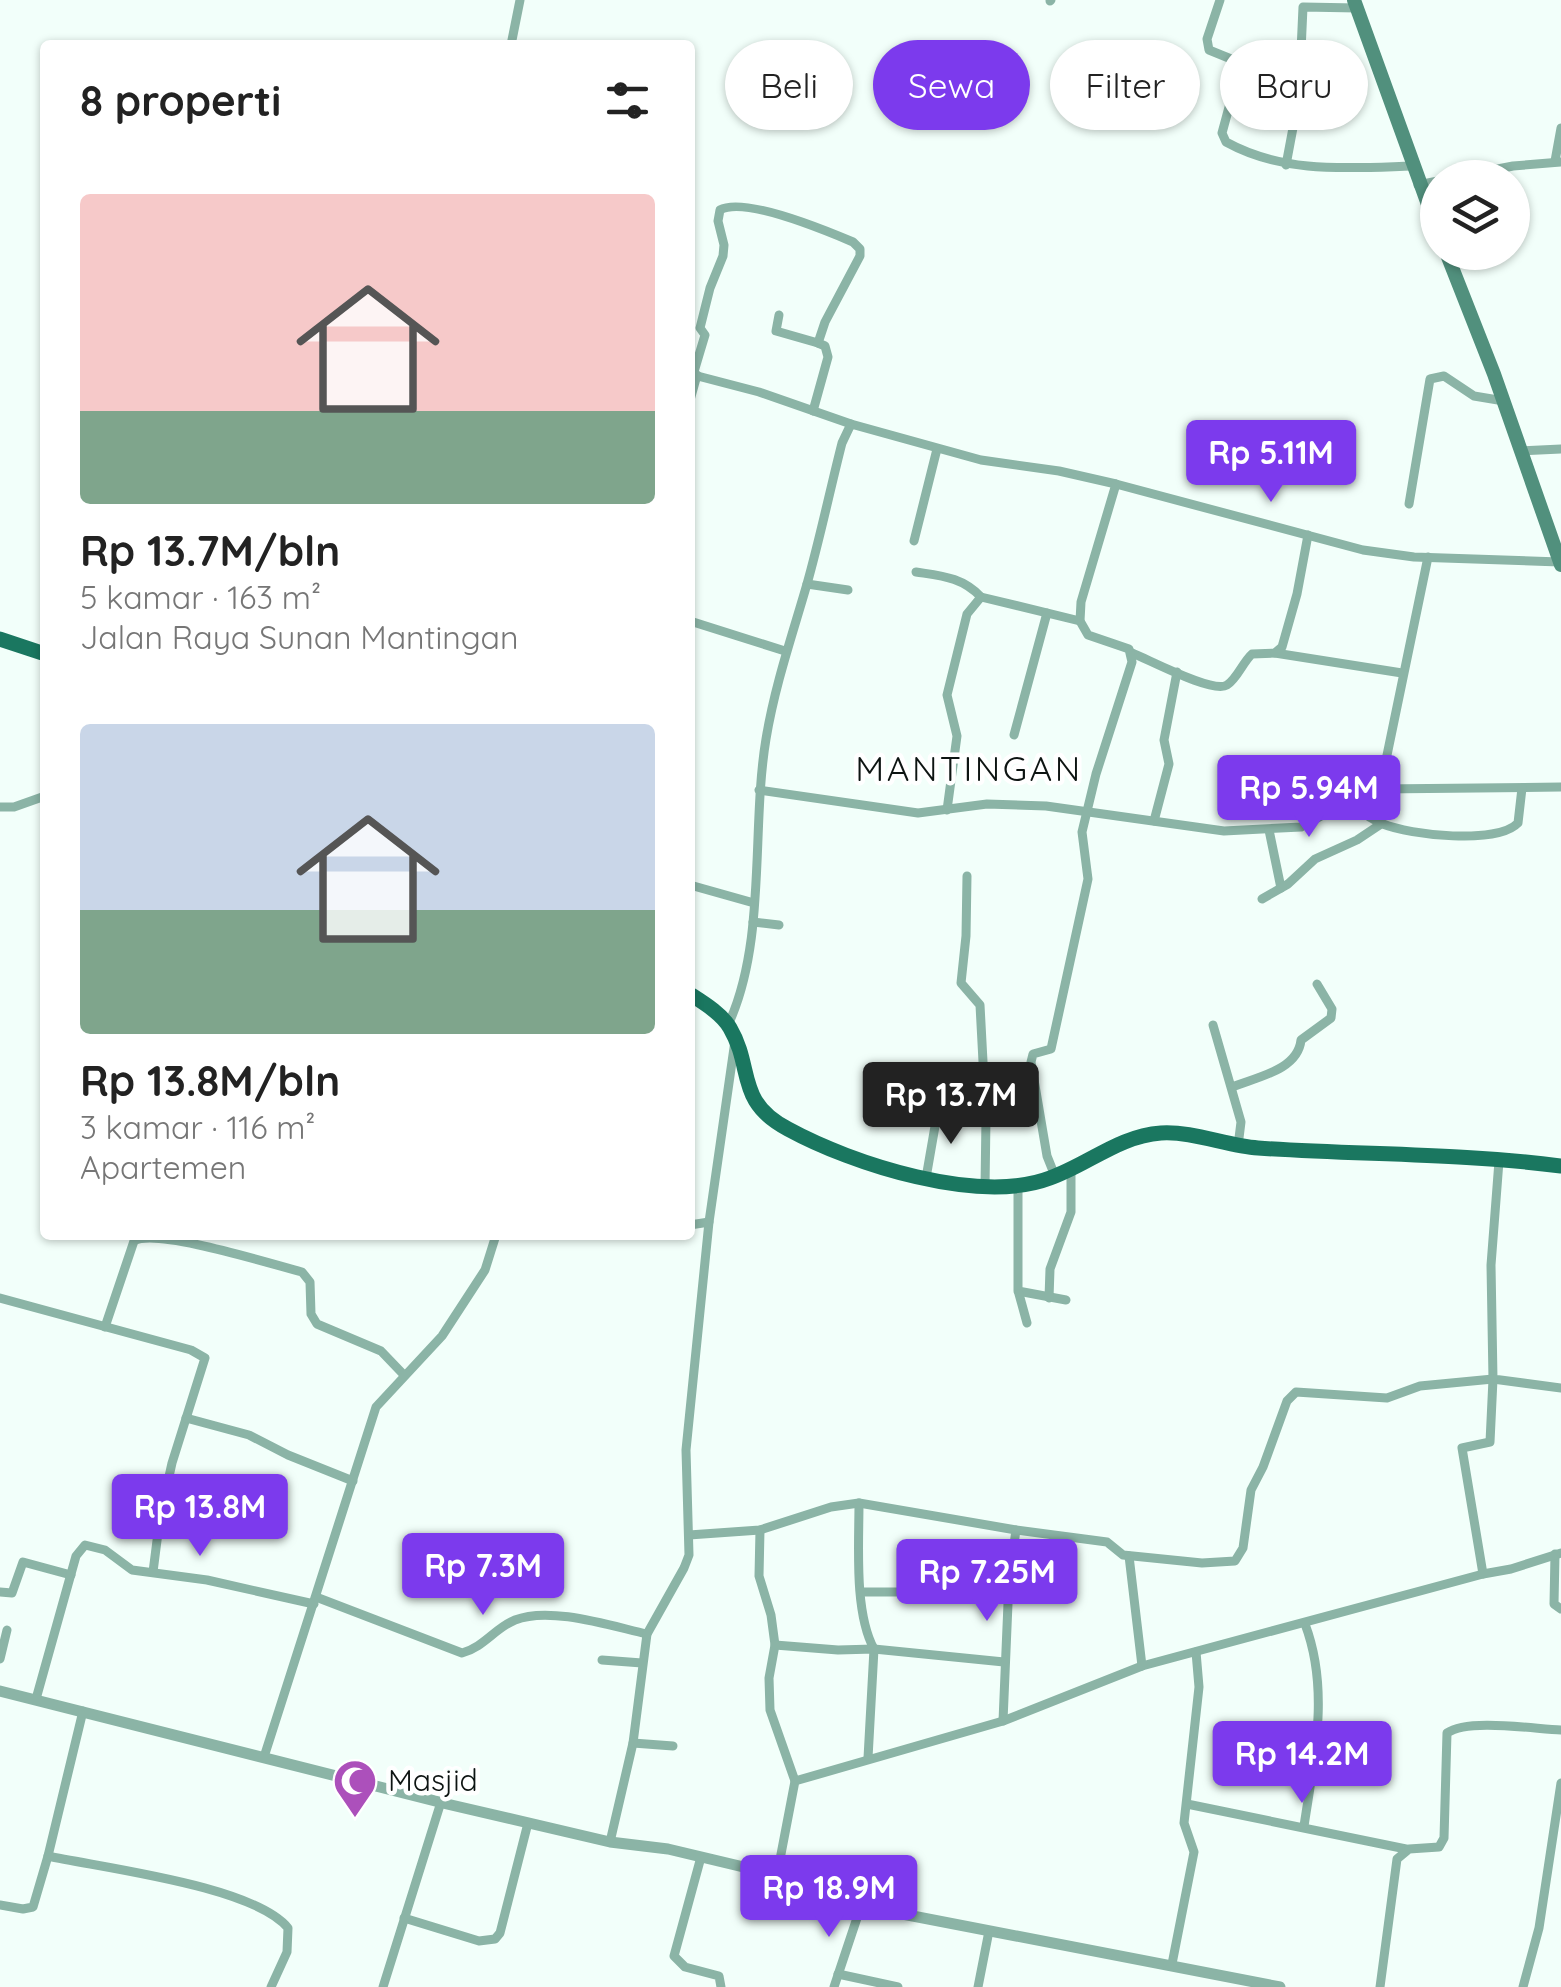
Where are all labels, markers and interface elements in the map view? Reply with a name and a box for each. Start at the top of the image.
chip: Beli [725,40,853,130]
chip: Sewa [873,40,1030,130]
chip: Filter [1050,40,1200,130]
chip: Baru [1220,40,1368,130]
icon: filters [600,73,655,128]
text: 8 properti [80,74,281,127]
map controls [1420,160,1530,270]
button: layers [1420,160,1530,270]
icon: home [278,259,458,439]
pin: Rp 5.11M [1168,420,1374,505]
text: Rp 5.11M [1208,432,1334,472]
text: Rp 13.7M/bln [80,524,340,577]
text: 5 kamar · 163 m² [80,577,321,617]
text: Jalan Raya Sunan Mantingan [80,617,519,657]
district label: MANTINGAN [855,746,1083,790]
pin: Rp 5.94M [1206,755,1412,840]
text: Rp 5.94M [1239,767,1379,807]
icon: home [278,789,458,969]
text: Rp 13.8M/bln [80,1054,340,1107]
pin: Rp 13.7M [848,1062,1054,1147]
text: Rp 13.7M [885,1074,1017,1114]
text: 3 kamar · 116 m² [80,1107,315,1147]
text: Apartemen [80,1147,246,1187]
pin: Rp 13.8M [97,1474,303,1559]
text: Rp 13.8M [134,1486,266,1526]
pin: Rp 7.3M [391,1533,575,1618]
pin: Rp 7.25M [884,1539,1090,1624]
text: Rp 7.3M [424,1545,542,1585]
text: Rp 7.25M [918,1551,1056,1591]
pin: Rp 14.2M [1199,1721,1405,1806]
text: Rp 14.2M [1235,1733,1369,1773]
mosque icon: Masjid [332,1758,378,1819]
place label: Masjid [388,1761,478,1799]
pin: Rp 18.9M [726,1855,932,1940]
text: Rp 18.9M [762,1867,896,1907]

